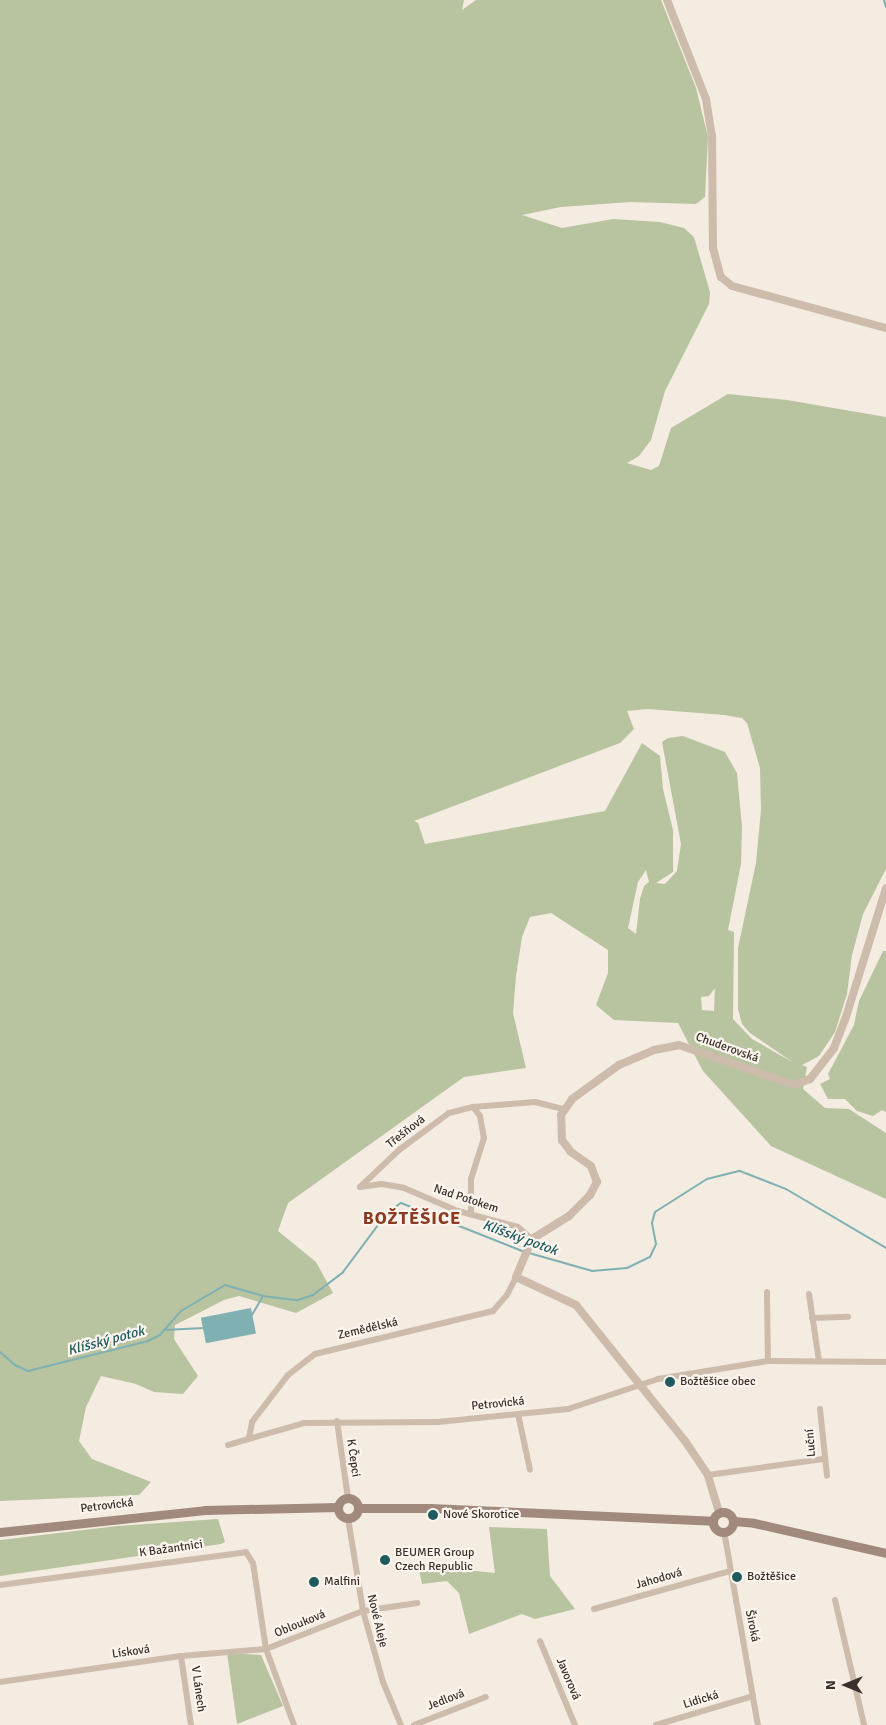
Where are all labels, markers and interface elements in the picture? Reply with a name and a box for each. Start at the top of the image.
street label: Chuderovská [694,1030,760,1066]
street label: Třešňová [384,1112,428,1152]
street label: Nad Potokem [432,1182,500,1216]
district label: BOŽTĚŠICE [362,1207,462,1229]
water label: Klíšský potok [480,1217,560,1259]
street label: Zemědělská [337,1315,399,1343]
water label: Klíšský potok [66,1323,146,1359]
place label: Božtěšice obec [680,1375,756,1389]
marker: Božtěšice obec [664,1376,676,1388]
street label: Petrovická [471,1394,525,1414]
street label: Luční [803,1429,819,1457]
street label: K Čepci [343,1438,363,1478]
street label: Petrovická [80,1496,134,1516]
place label: Nové Skorotice [443,1508,519,1522]
marker: Nové Skorotice [427,1509,439,1521]
street label: K Bažantnici [138,1537,204,1561]
place label: BEUMER Group Czech Republic [395,1546,474,1574]
marker: BEUMER Group Czech Republic [379,1554,391,1566]
street label: Jahodová [634,1565,684,1593]
place label: Božtěšice [747,1570,796,1584]
marker: Božtěšice [731,1571,743,1583]
place label: Malfini [324,1575,360,1589]
marker: Malfini [308,1576,320,1588]
street label: Nové Aleje [363,1593,391,1649]
street label: Oblouková [272,1607,328,1641]
street label: Široká [742,1609,762,1643]
street label: Lísková [111,1642,151,1662]
street label: Javorová [553,1656,583,1702]
north arrow [821,1660,871,1710]
street label: V Lánech [188,1665,208,1713]
text: N [822,1680,839,1690]
street label: Jedlová [425,1686,467,1714]
street label: Lidická [681,1688,721,1712]

